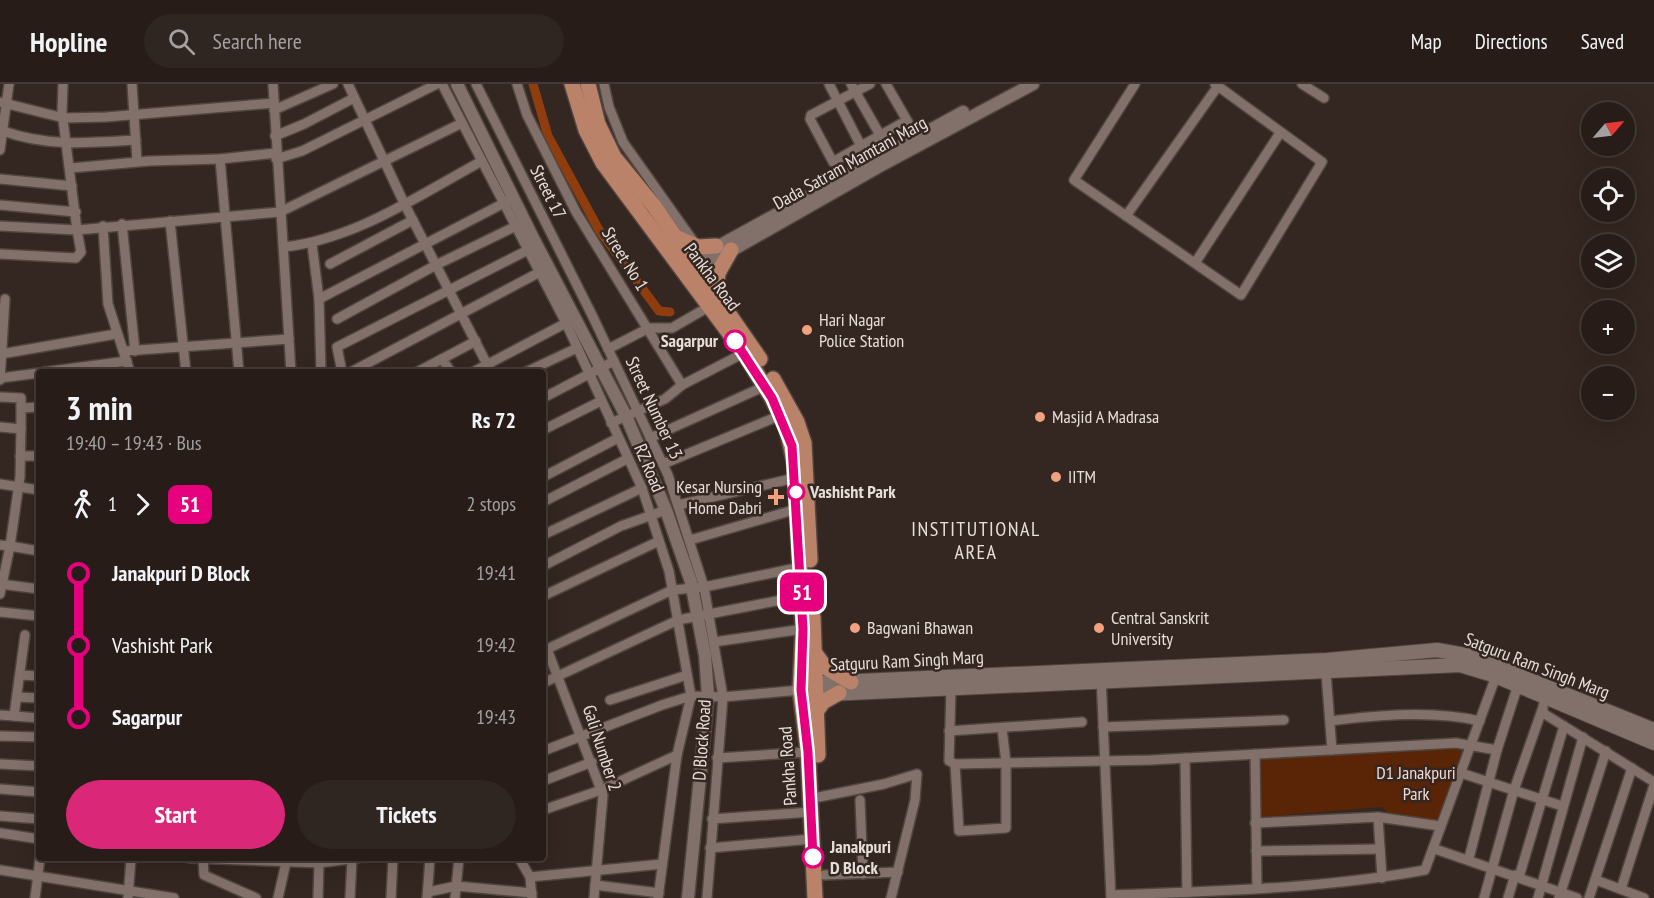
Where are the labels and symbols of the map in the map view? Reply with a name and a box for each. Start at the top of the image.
north arrow [1581,102,1635,156]
street label: Dada Satram Mamtani Marg [769,111,931,214]
street label: Street 17 [525,161,572,223]
street label: Street No 1 [597,223,654,295]
street label: Pankha Road [679,238,745,315]
place label: Hari Nagar Police Station [819,308,904,352]
marker: Hari Nagar Police Station [800,323,814,337]
place label: Sagarpur [661,329,719,352]
marker: Sagarpur [724,330,746,352]
street label: Street Number 13 [621,353,688,463]
place label: Masjid A Madrasa [1052,405,1159,428]
marker: Masjid A Madrasa [1033,410,1047,424]
street label: RZ Road [629,440,670,495]
place label: IITM [1068,465,1096,488]
marker: IITM [1049,470,1063,484]
place label: Kesar Nursing Home Dabri [676,475,762,519]
place label: Vashisht Park [809,480,896,503]
marker: Vashisht Park [787,483,805,501]
marker: Kesar Nursing Home Dabri [767,488,785,506]
district label: INSTITUTIONAL AREA [911,516,1041,565]
line badge: 51 [775,572,829,612]
place label: Central Sanskrit University [1111,606,1209,650]
place label: Bagwani Bhawan [867,616,973,639]
marker: Bagwani Bhawan [848,621,862,635]
marker: Central Sanskrit University [1092,621,1106,635]
street label: Satguru Ram Singh Marg [1461,627,1613,704]
street label: Satguru Ram Singh Marg [830,645,984,676]
street label: D Block Road [687,699,716,781]
street label: Gali Number 2 [578,702,627,794]
street label: Pankha Road [773,726,802,806]
park label: D1 Janakpuri Park [1376,761,1456,805]
place label: Janakpuri D Block [829,835,891,879]
marker: Janakpuri D Block [802,846,824,868]

